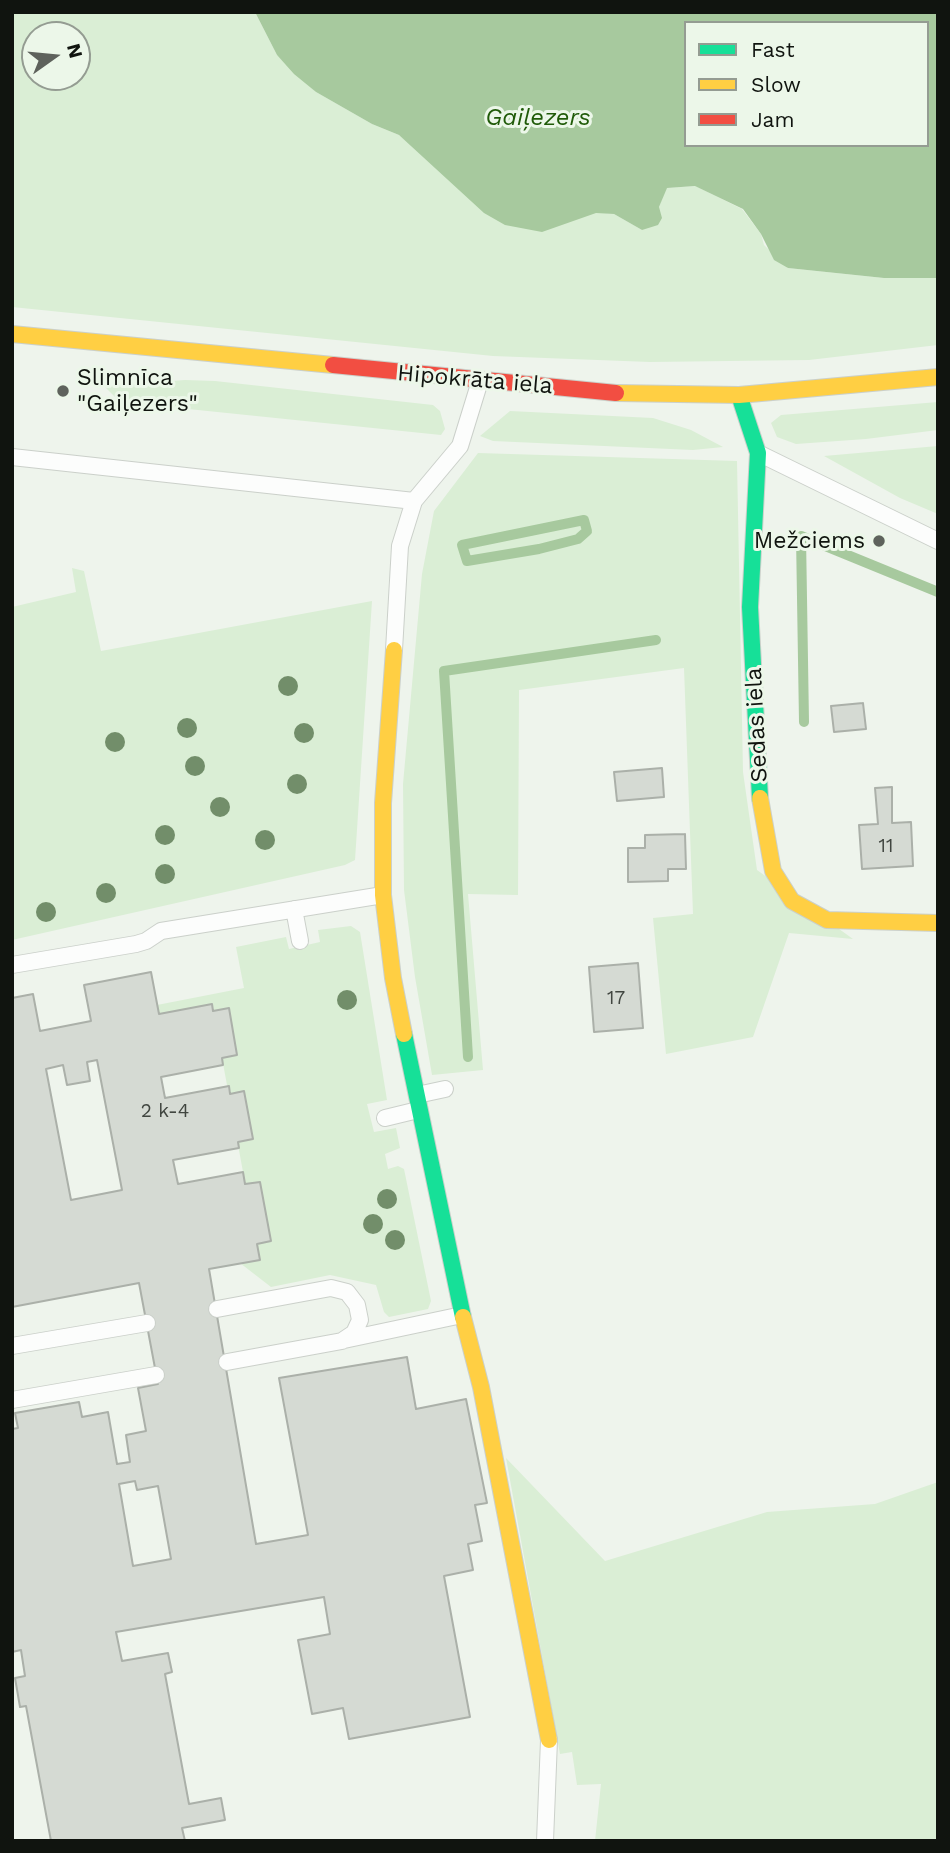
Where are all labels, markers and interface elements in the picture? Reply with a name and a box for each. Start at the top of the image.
north arrow [21,21,91,91]
legend [684,21,929,147]
text: Fast [751,37,795,62]
text: N [62,41,88,61]
text: Slow [751,72,801,97]
water label: Gaiļezers [485,104,591,132]
text: Jam [751,107,794,132]
street label: Hipokrāta iela [396,359,554,401]
place label: Slimnīca "Gaiļezers" [77,364,198,418]
marker: Slimnīca "Gaiļezers" [55,383,71,399]
place label: Mežciems [754,527,865,555]
marker: Mežciems [871,533,887,549]
street label: Sedas iela [740,667,774,783]
house number: 11 [879,835,893,857]
house number: 17 [607,987,625,1009]
house number: 2 k-4 [141,1100,189,1122]

